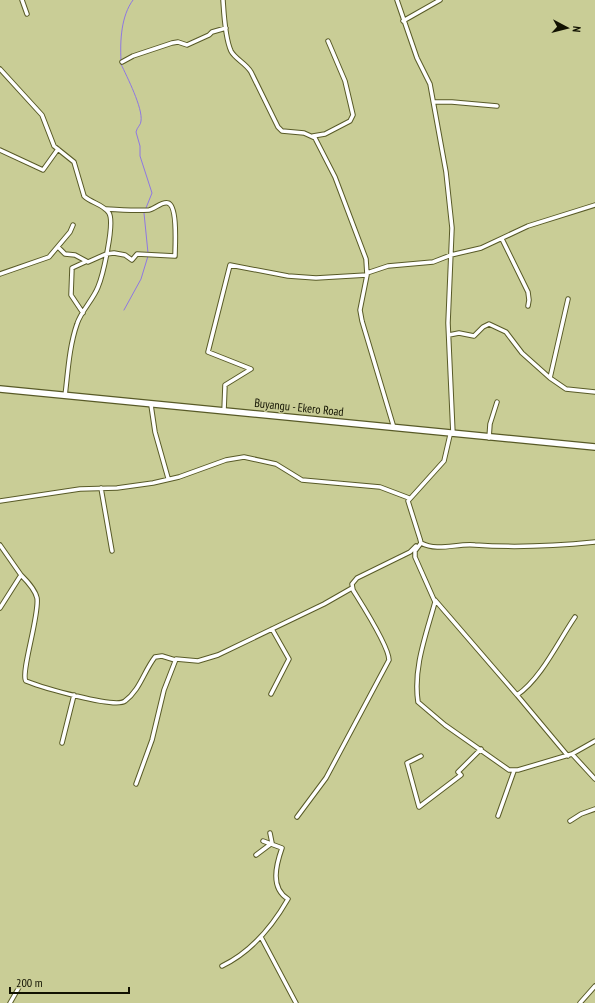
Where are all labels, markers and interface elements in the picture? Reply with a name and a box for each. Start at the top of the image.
north arrow [547,8,587,48]
text: N [570,25,584,33]
street label: Buyangu - Ekero Road [254,395,344,419]
scale bar [10,969,129,995]
text: 200 m [16,975,43,990]

